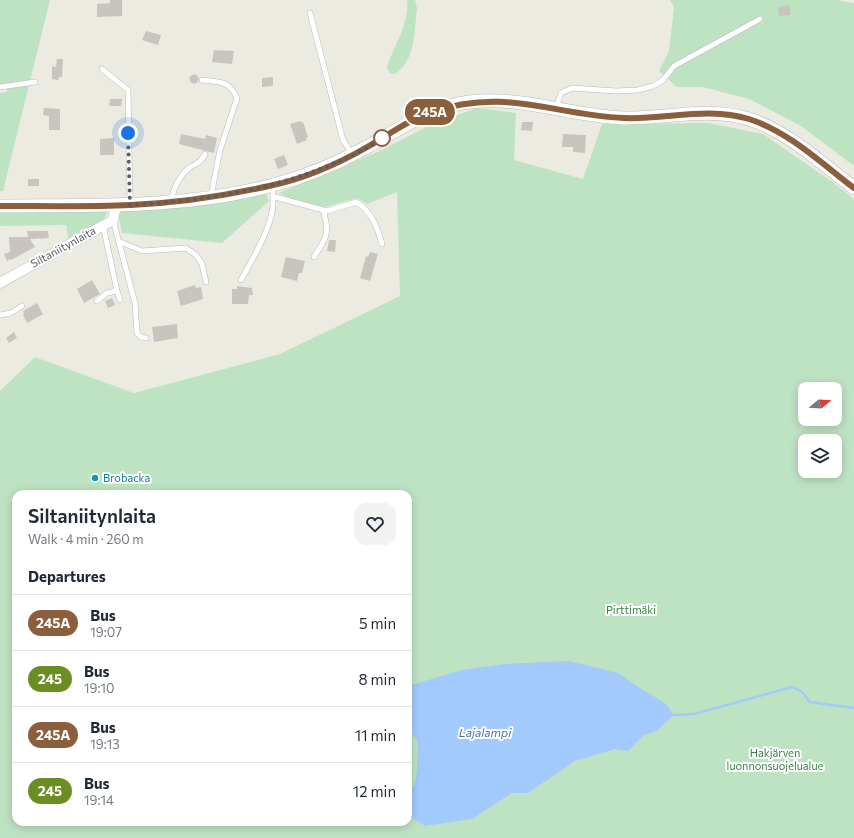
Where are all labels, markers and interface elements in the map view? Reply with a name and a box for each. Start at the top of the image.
line badge: 245A [402,99,458,125]
text: 245A [413,103,447,120]
your location [118,123,138,143]
unlabelled marker [373,129,391,147]
street label: Siltaniitynlaita [28,223,98,270]
north arrow [798,382,842,426]
map controls [798,382,842,478]
button: layers [798,434,842,478]
place label: Brobacka [103,471,150,484]
marker: Brobacka [90,473,100,483]
button: heart [354,503,396,545]
text: Siltaniitynlaita [28,504,156,527]
text: Walk · 4 min · 260 m [28,531,144,547]
text: Departures [28,567,106,585]
park label: Pirttimäki [606,603,656,616]
text: Bus [90,606,116,624]
text: 245A [36,614,70,631]
text: 5 min [359,614,396,632]
text: 19:07 [90,624,122,640]
text: Bus [84,662,109,680]
text: 245 [38,670,62,687]
text: 8 min [358,670,396,688]
text: 19:10 [84,680,115,696]
text: Bus [90,718,116,736]
water label: Lajalampi [459,725,512,739]
text: 245A [36,726,70,743]
text: 11 min [355,726,396,744]
text: 19:13 [90,736,120,752]
park label: Hakjärven luonnonsuojelualue [727,746,824,772]
text: Bus [84,774,109,792]
text: 245 [38,782,62,799]
text: 12 min [353,782,396,800]
text: 19:14 [84,792,114,808]

